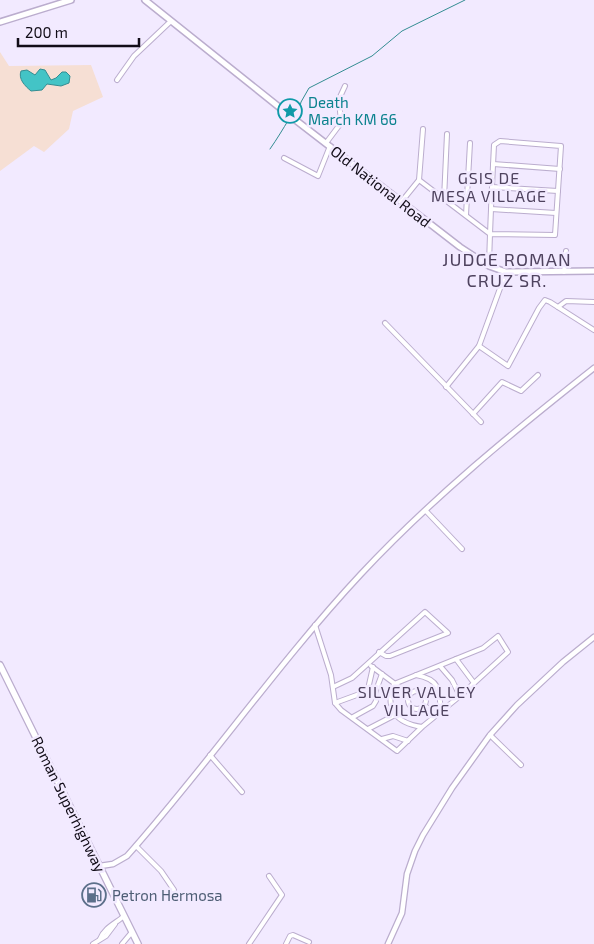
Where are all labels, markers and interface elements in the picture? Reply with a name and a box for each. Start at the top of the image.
scale bar [18,15,139,47]
text: 200 m [25,23,68,41]
place label: Death March KM 66 [308,93,397,128]
place icon: Death March KM 66 [277,98,303,124]
street label: Old National Road [327,141,435,231]
district label: GSIS DE MESA VILLAGE [431,168,547,205]
district label: JUDGE ROMAN CRUZ SR. [442,248,572,291]
district label: SILVER VALLEY VILLAGE [358,682,476,719]
street label: Roman Superhighway [28,733,110,875]
fuel station icon: Petron Hermosa [81,882,107,908]
place label: Petron Hermosa [112,886,223,904]

